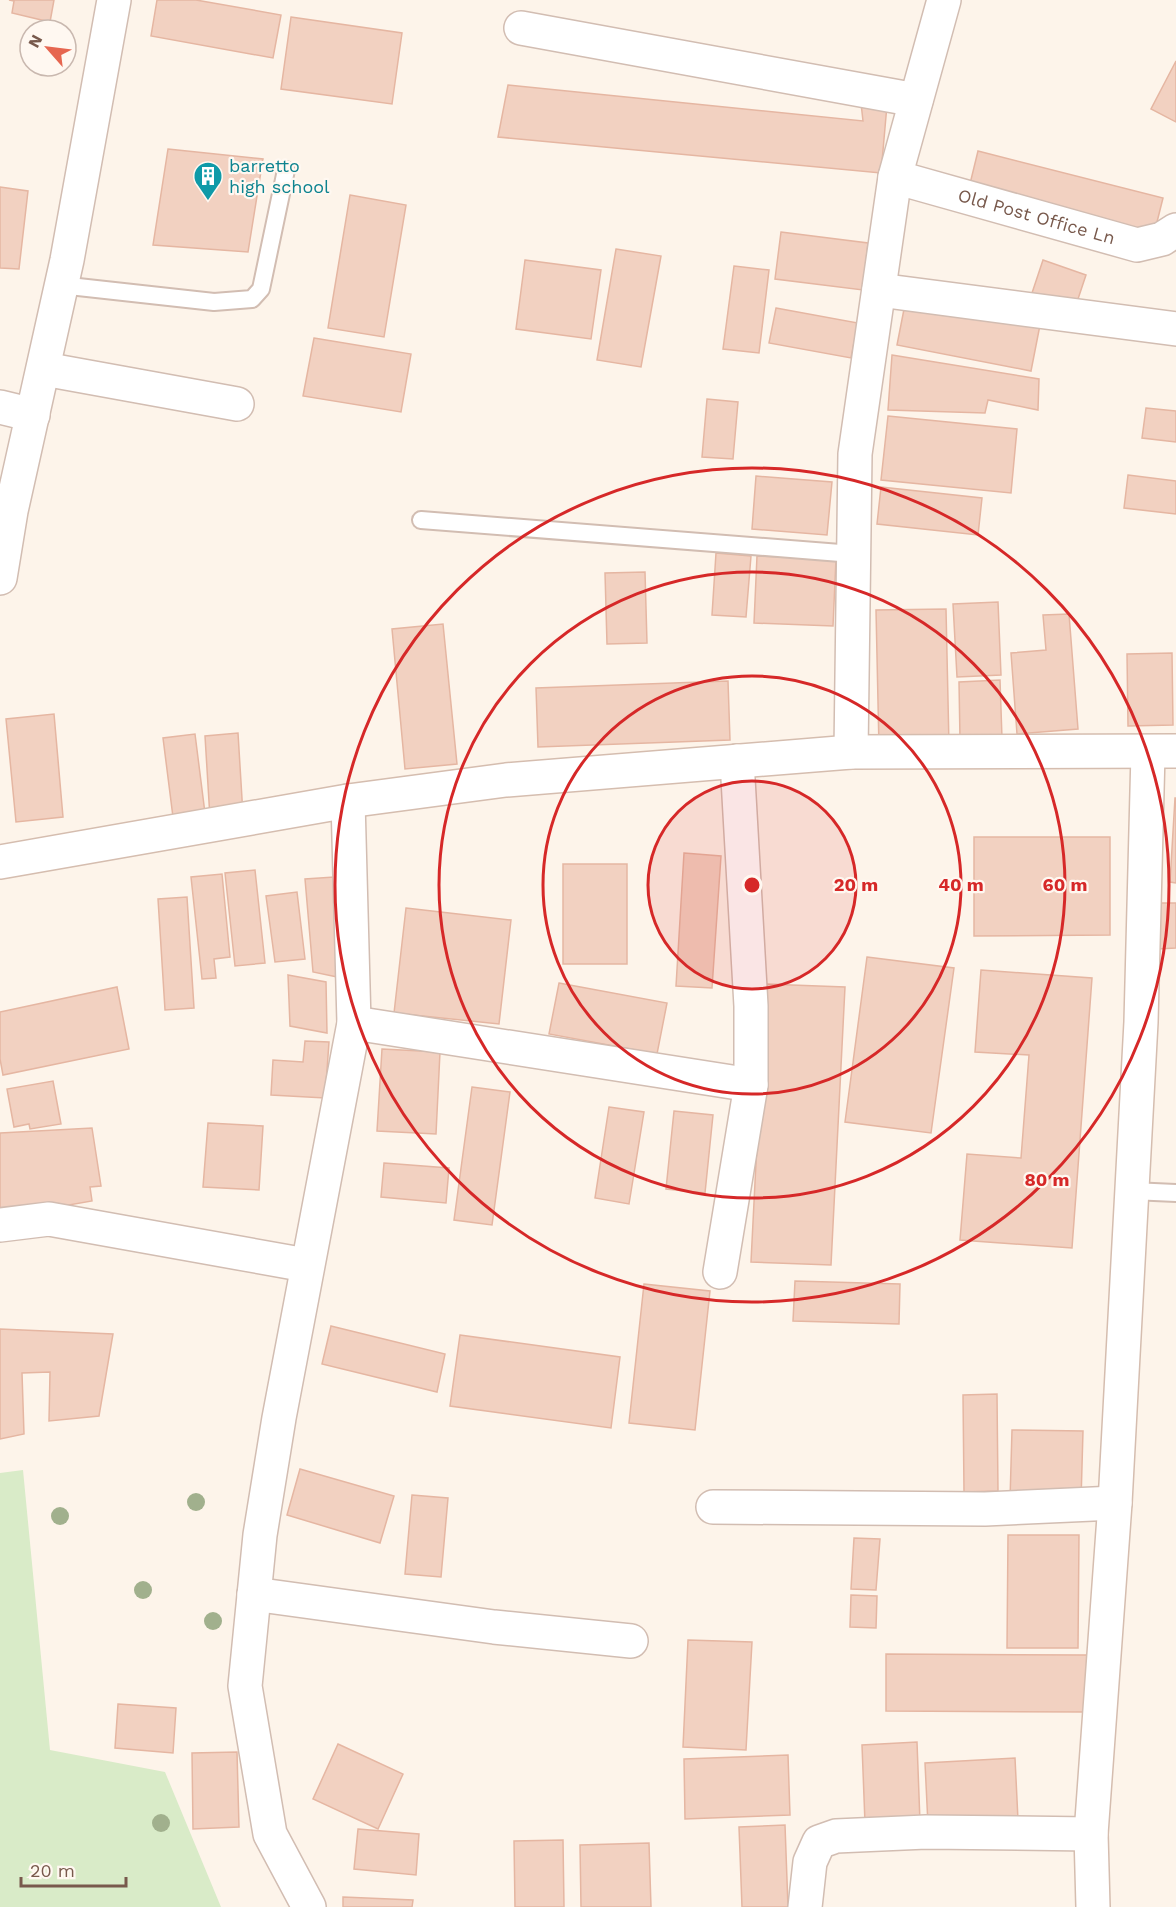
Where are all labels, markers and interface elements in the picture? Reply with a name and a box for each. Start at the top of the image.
north arrow [18,18,78,78]
text: N [24,31,46,51]
place label: barretto high school [229,155,330,197]
building icon: barretto high school [192,160,224,202]
street label: Old Post Office Ln [956,184,1118,248]
text: 20 m [834,874,878,895]
text: 40 m [938,874,984,895]
text: 60 m [1043,874,1087,895]
centre of rings [742,875,762,895]
text: 80 m [1025,1169,1069,1190]
scale bar [21,1850,126,1888]
text: 20 m [30,1860,75,1881]

